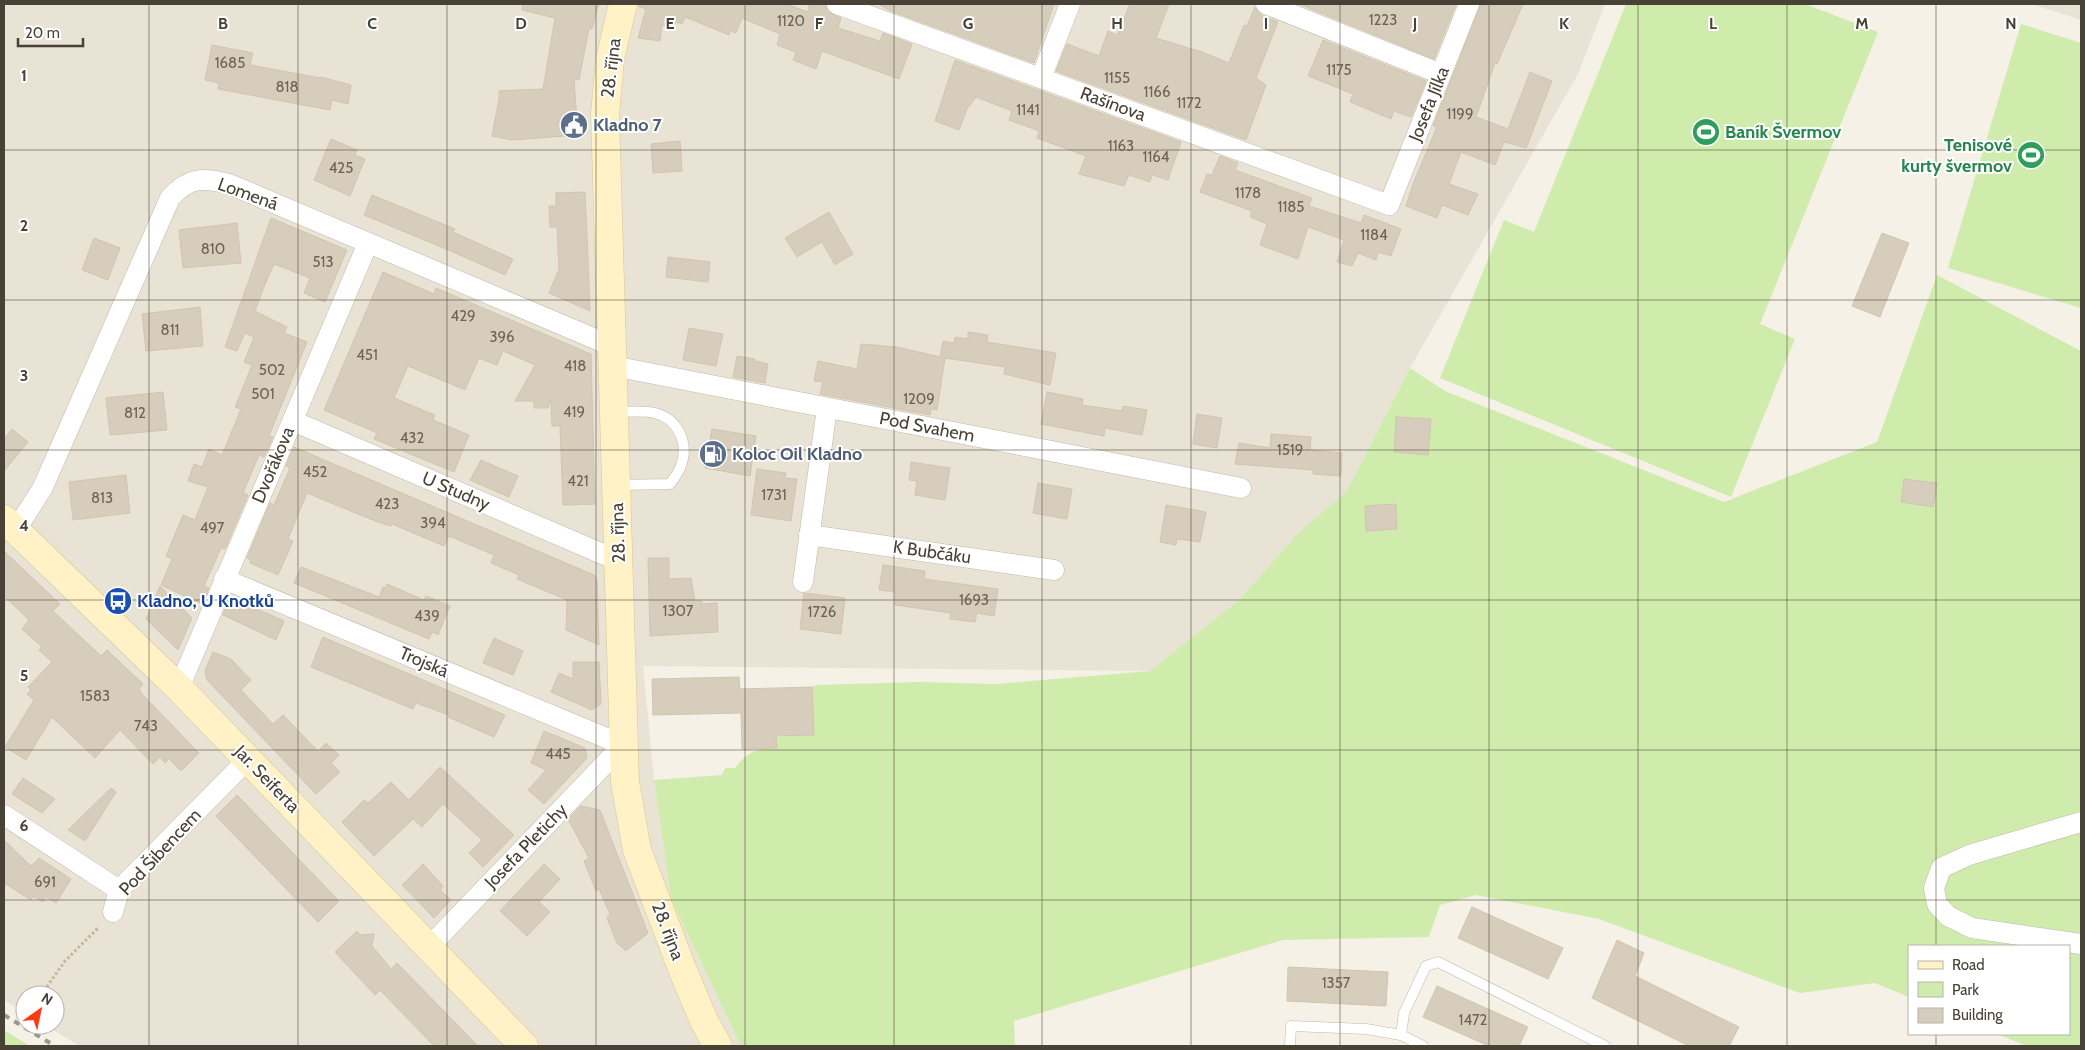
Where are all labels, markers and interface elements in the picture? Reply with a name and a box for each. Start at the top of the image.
house number: 1223 [1369,11,1397,29]
house number: 1120 [777,12,805,30]
text: B [218,14,228,33]
text: C [367,14,377,33]
text: D [515,14,527,33]
text: E [665,14,675,33]
text: F [815,14,824,33]
text: G [963,14,973,33]
text: H [1111,14,1123,33]
text: I [1264,14,1268,33]
text: J [1412,14,1417,33]
text: K [1559,14,1569,33]
text: L [1709,14,1717,33]
text: M [1855,14,1869,33]
text: N [2005,14,2017,33]
scale bar [18,15,82,47]
text: 20 m [25,24,60,42]
street label: 28. října [596,36,626,99]
house number: 1685 [215,54,245,72]
house number: 1175 [1326,61,1352,79]
street label: Josefa Jílka [1404,63,1454,145]
text: 1 [21,66,27,85]
house number: 1155 [1104,69,1130,87]
house number: 818 [275,78,299,96]
street label: Rašínova [1077,82,1149,126]
house number: 1166 [1144,83,1170,101]
house number: 1172 [1176,94,1202,112]
house number: 1141 [1016,101,1040,119]
house number: 1199 [1447,105,1473,123]
public building icon: Kladno 7 [559,110,589,140]
place label: Kladno 7 [593,114,663,136]
sports icon: Baník Švermov [1691,117,1721,147]
place label: Baník Švermov [1725,121,1841,143]
place label: Tenisové kurty švermov [1901,134,2012,177]
house number: 1163 [1108,137,1134,155]
sports icon: Tenisové kurty švermov [2016,140,2046,170]
house number: 1164 [1143,148,1170,166]
house number: 425 [329,159,353,177]
street label: Lomená [215,173,281,215]
house number: 1178 [1235,184,1261,202]
house number: 1185 [1278,198,1305,216]
text: 2 [20,216,28,235]
house number: 1184 [1360,226,1388,244]
house number: 810 [201,240,225,258]
house number: 513 [312,253,334,271]
house number: 429 [450,307,476,325]
house number: 811 [161,321,179,339]
house number: 396 [489,328,515,346]
house number: 451 [356,346,378,364]
house number: 418 [564,357,586,375]
house number: 502 [259,361,285,379]
text: 3 [20,366,28,385]
house number: 501 [251,385,275,403]
house number: 1209 [903,390,935,408]
house number: 419 [563,403,585,421]
house number: 812 [124,404,146,422]
street label: Pod Svahem [878,407,976,447]
street label: Dvořákova [247,423,299,506]
house number: 432 [400,429,424,447]
fuel station icon: Koloc Oil Kladno [698,439,728,469]
house number: 1519 [1277,441,1303,459]
place label: Koloc Oil Kladno [732,443,862,465]
house number: 452 [303,463,327,481]
street label: U Studny [419,467,493,515]
house number: 421 [567,472,589,490]
house number: 1731 [761,486,787,504]
house number: 813 [91,489,113,507]
house number: 423 [375,495,399,513]
street label: 28. října [606,502,630,563]
house number: 394 [420,514,446,532]
text: 4 [19,516,29,535]
house number: 497 [200,519,225,537]
street label: K Bubčáku [892,536,972,568]
bus stop icon: Kladno, U Knotků [103,586,133,616]
place label: Kladno, U Knotků [137,590,274,612]
house number: 1693 [959,591,989,609]
house number: 1307 [663,602,694,620]
house number: 1726 [808,603,836,621]
house number: 439 [414,607,440,625]
street label: Trojská [396,642,452,682]
text: 5 [20,666,28,685]
house number: 1583 [80,687,110,705]
house number: 743 [134,717,158,735]
street label: Jar. Seiferta [229,740,305,817]
house number: 445 [545,745,571,763]
street label: Josefa Pletichy [479,799,572,894]
street label: Pod Šibencem [114,804,206,900]
text: 6 [20,816,29,835]
house number: 691 [34,873,56,891]
street label: 28. října [647,899,689,963]
legend [1908,945,2070,1035]
text: Road [1952,956,1985,974]
house number: 1357 [1322,974,1351,992]
text: Park [1952,981,1979,999]
north arrow [15,985,65,1035]
text: N [38,989,56,1009]
text: Building [1952,1006,2003,1024]
house number: 1472 [1459,1011,1488,1029]

